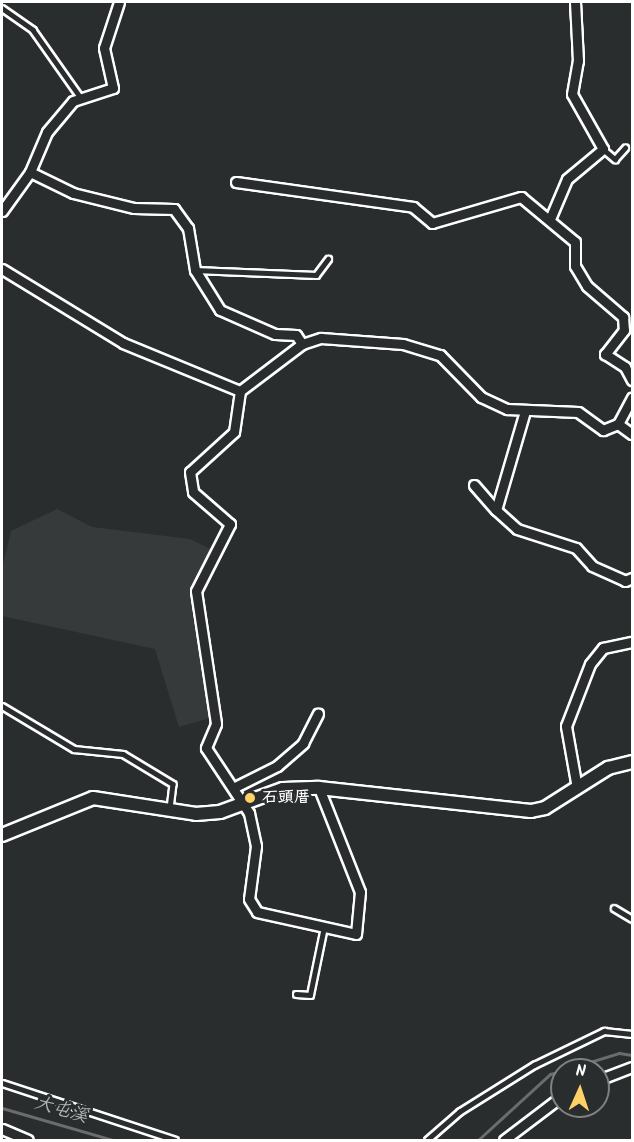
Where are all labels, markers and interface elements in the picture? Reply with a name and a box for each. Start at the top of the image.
place label: 石頭厝 [262,788,310,808]
marker: 石頭厝 [243,791,257,805]
north arrow [550,1058,610,1118]
text: N [575,1059,587,1084]
water label: 大屯溪 [32,1093,90,1129]

